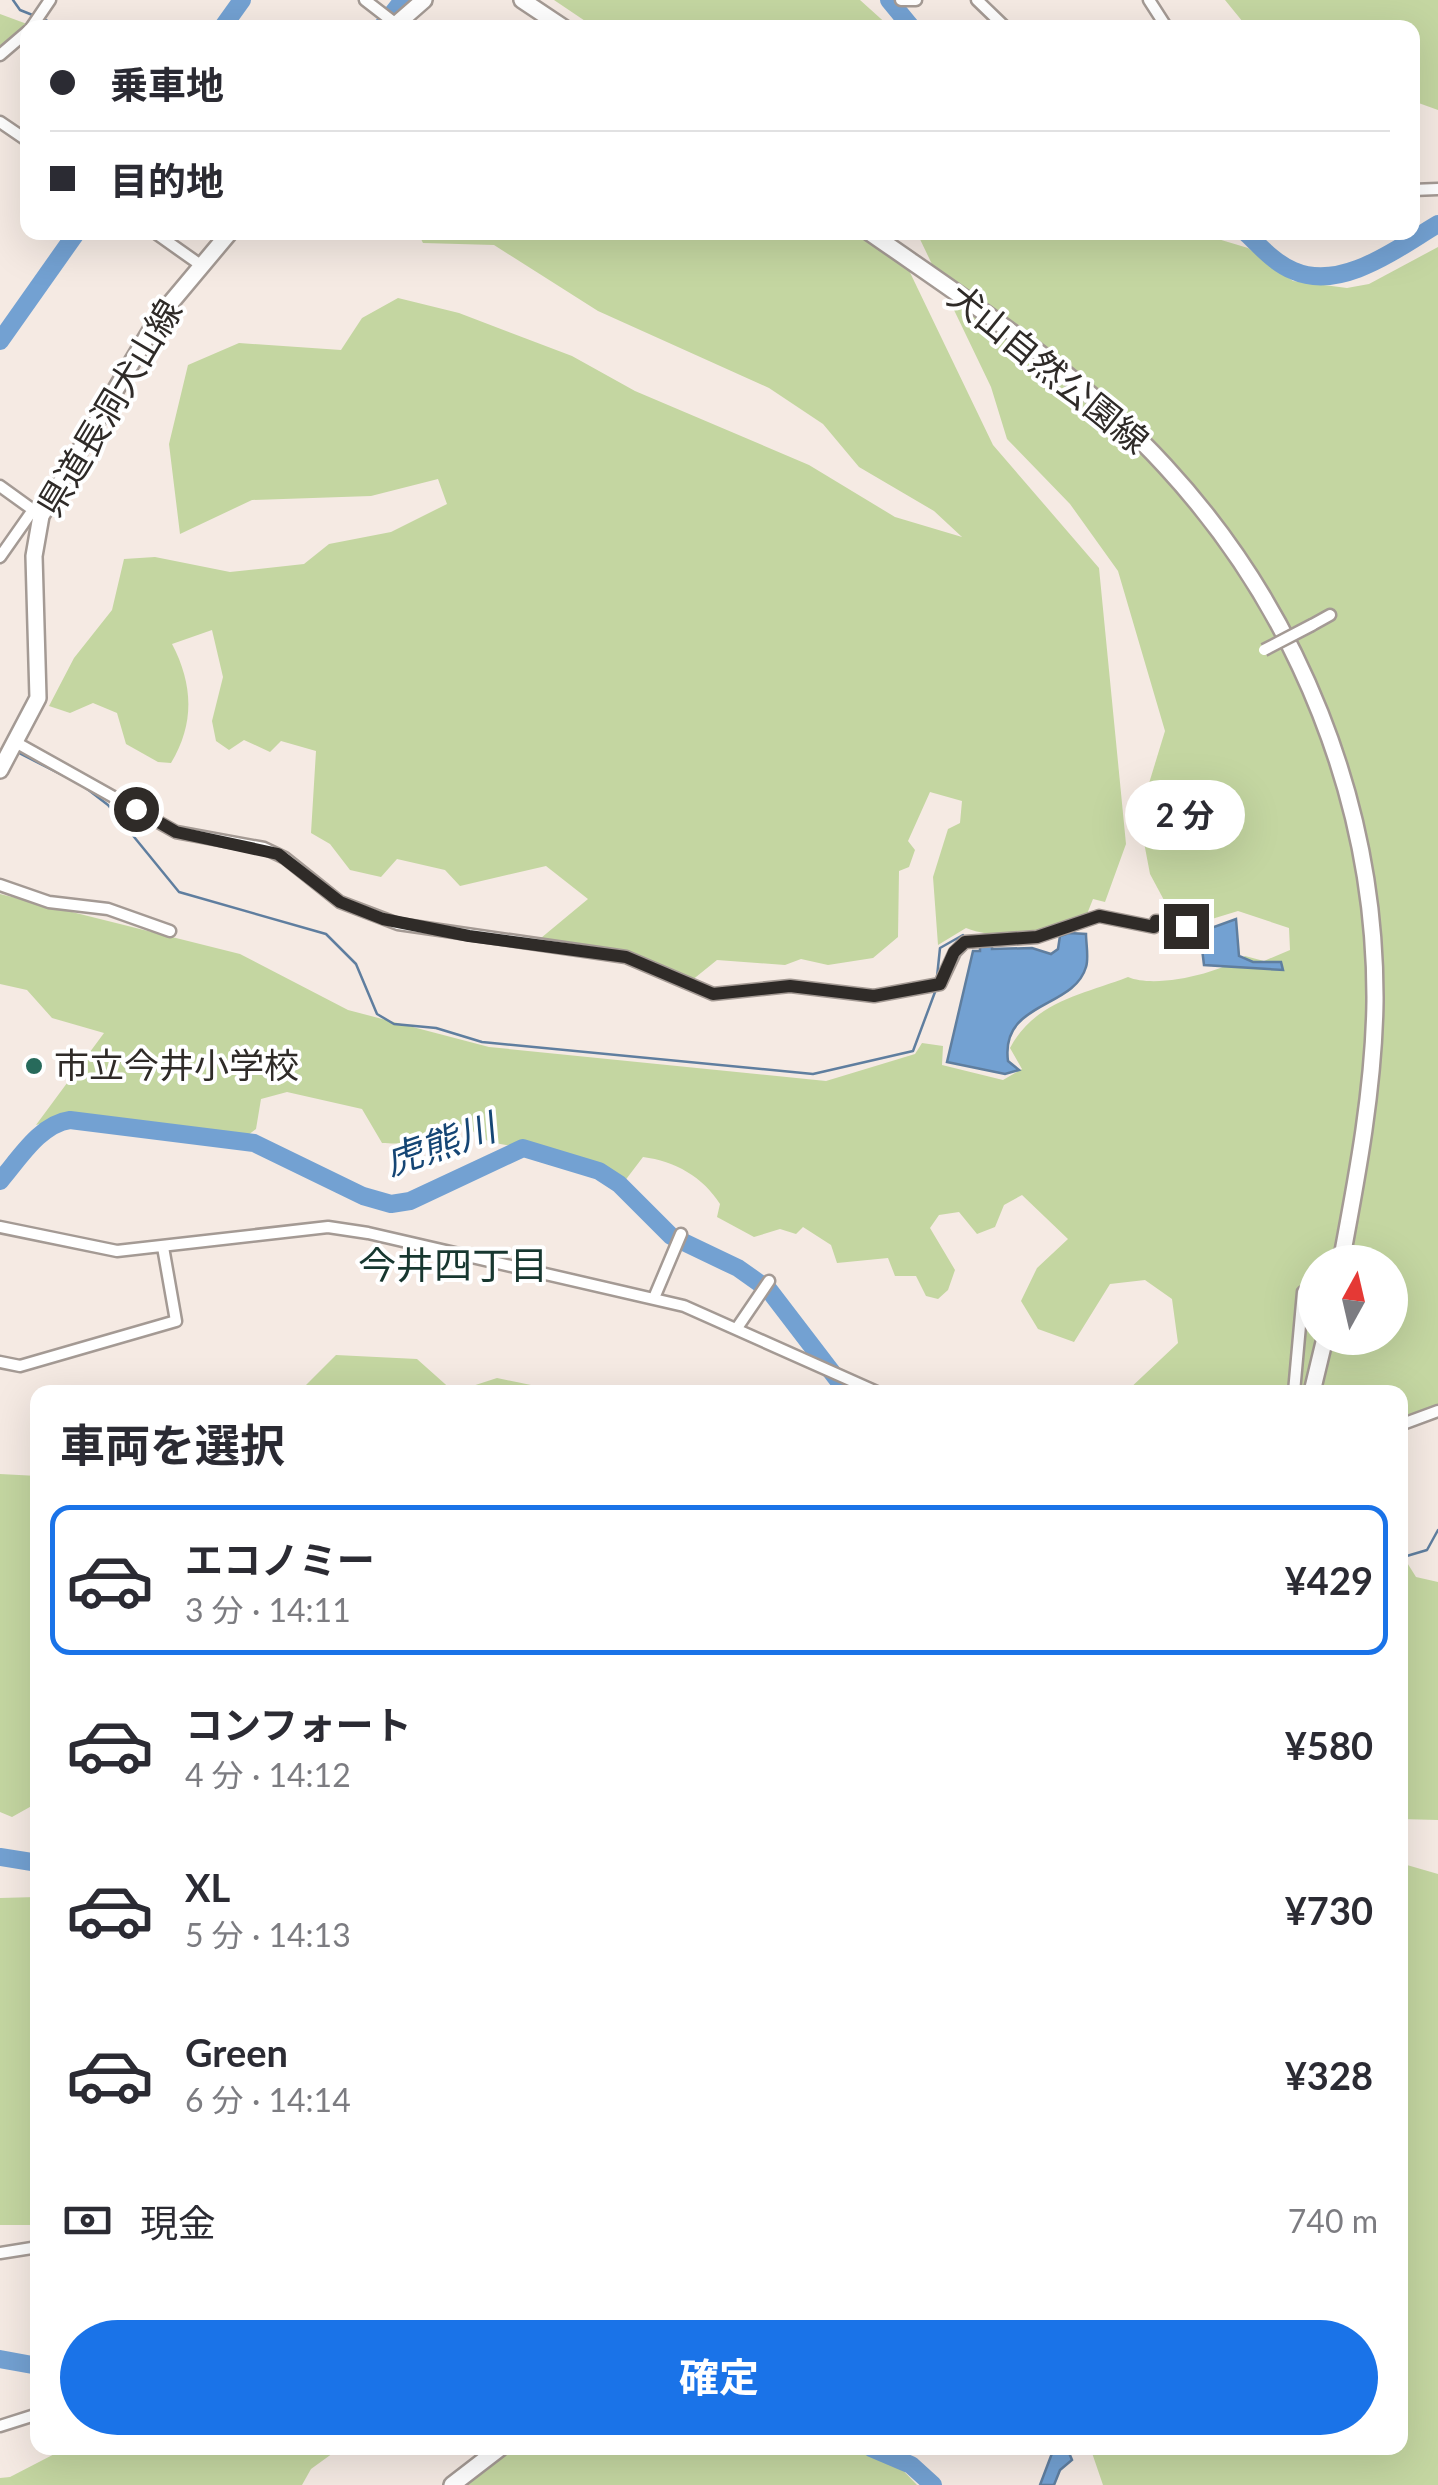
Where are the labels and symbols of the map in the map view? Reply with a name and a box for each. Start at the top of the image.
street label: 犬山自然公園線 [941,274,1158,461]
street label: 県道長洞犬山線 [27,291,189,523]
callout: 2 分 [1126,781,1246,851]
route start [114,787,159,832]
route end [1164,904,1209,949]
place label: 市立今井小学校 [54,1043,299,1085]
marker: 市立今井小学校 [23,1055,45,1077]
water label: 虎熊川 [378,1102,505,1183]
district label: 今井四丁目 [358,1241,548,1287]
north arrow [1298,1245,1408,1355]

